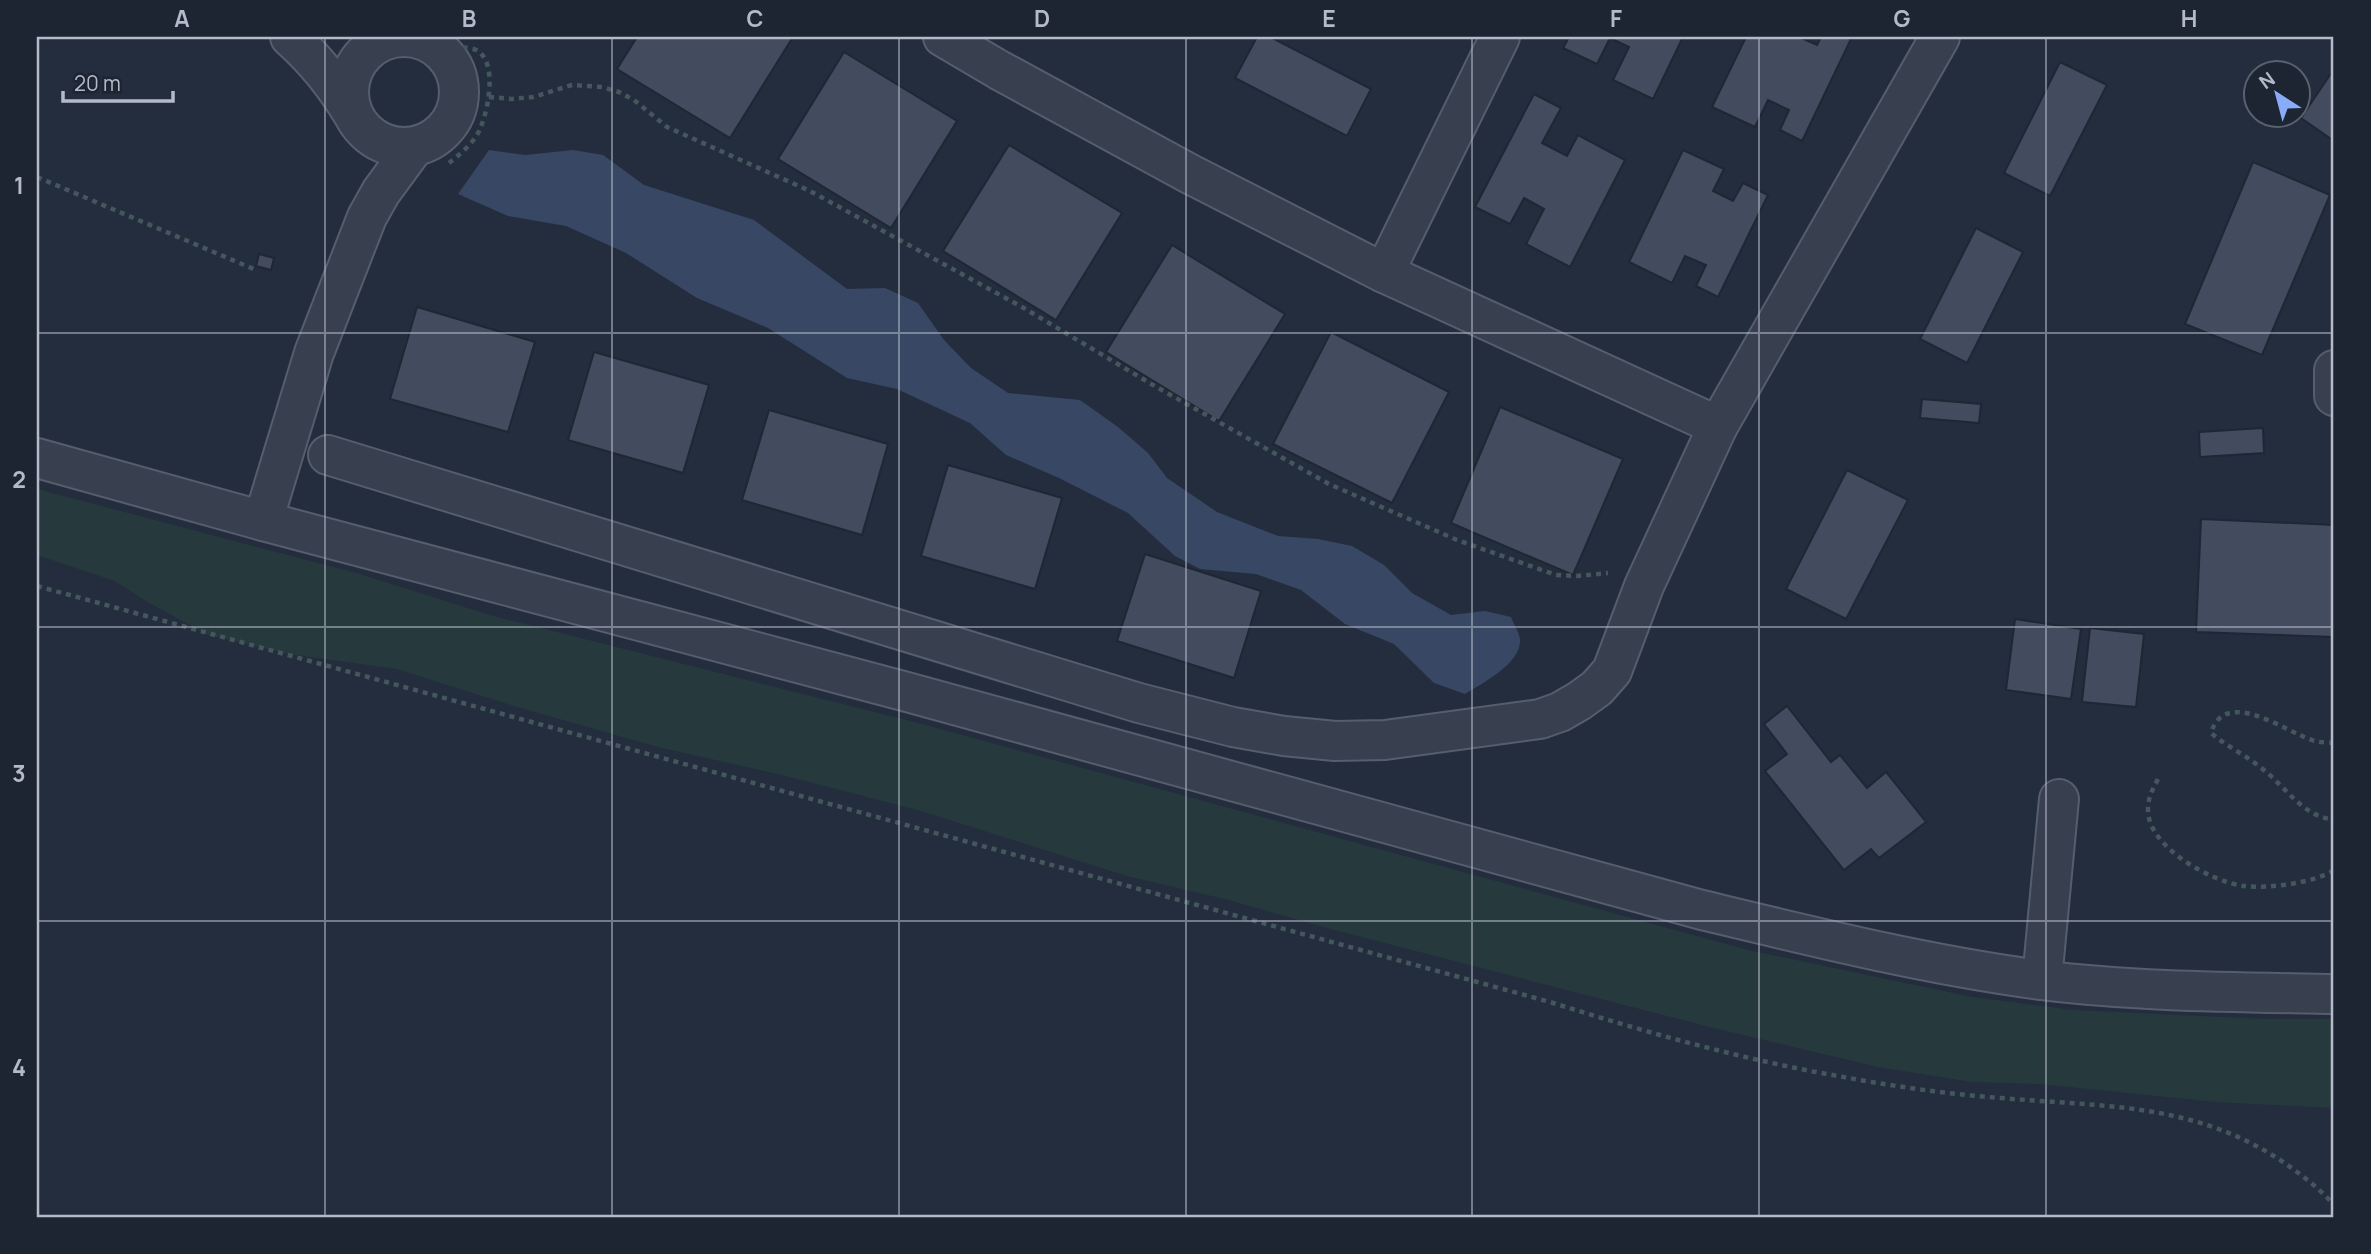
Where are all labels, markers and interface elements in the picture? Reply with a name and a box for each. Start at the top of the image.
text: A [174,2,190,34]
text: B [462,2,476,34]
text: C [747,2,764,34]
text: D [1034,2,1050,34]
text: E [1322,2,1336,34]
text: F [1610,2,1622,34]
text: G [1894,2,1911,34]
text: H [2181,2,2197,34]
scale bar [63,60,173,104]
north arrow [2242,60,2312,130]
text: N [2254,66,2280,95]
text: 20 m [74,69,121,97]
text: 1 [14,169,24,201]
text: 2 [12,463,26,495]
text: 3 [12,757,26,789]
text: 4 [12,1051,26,1083]

